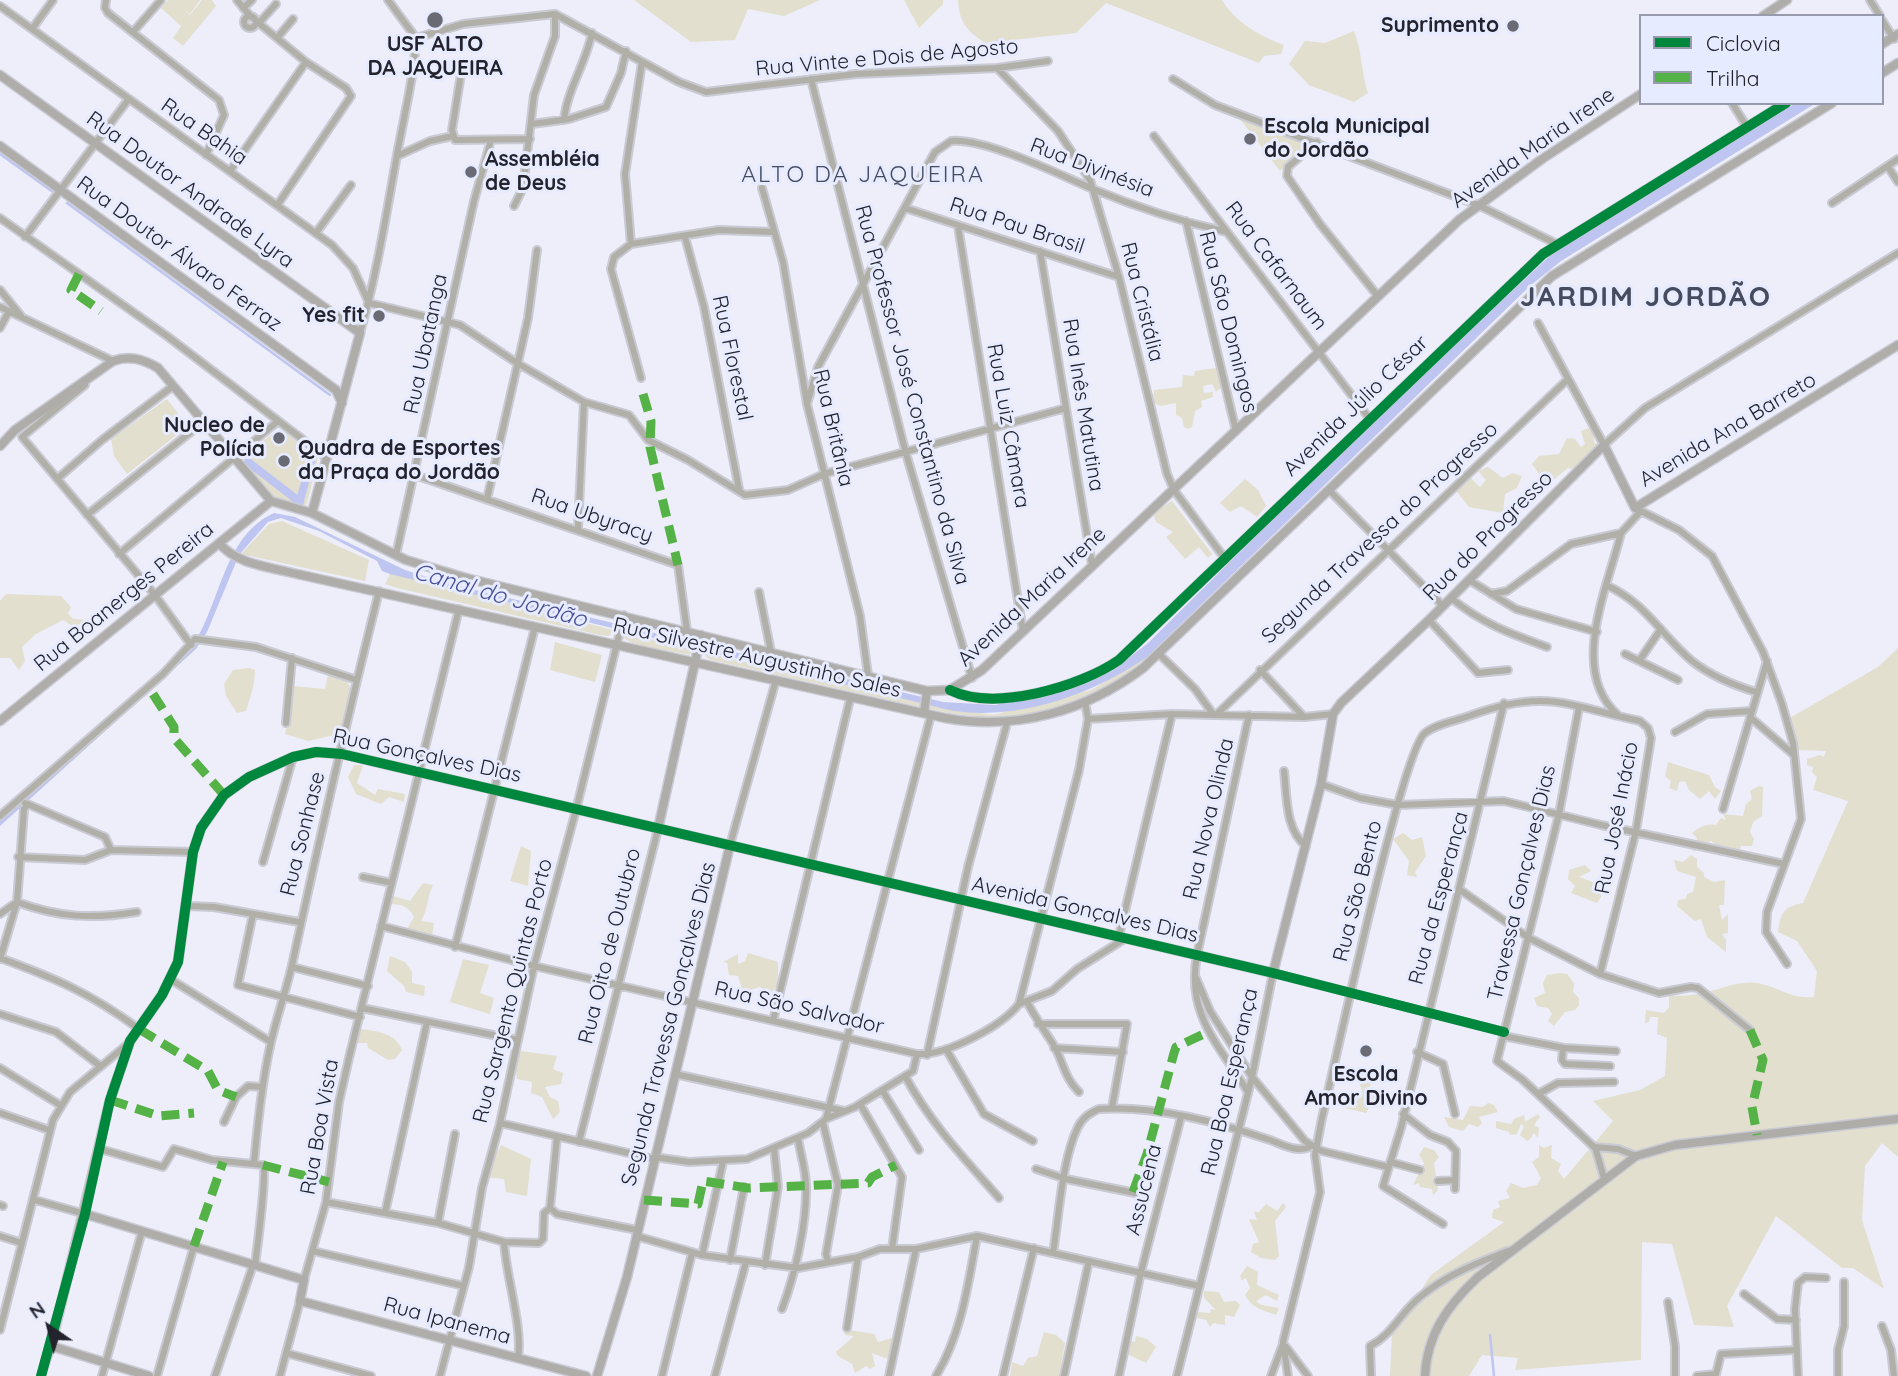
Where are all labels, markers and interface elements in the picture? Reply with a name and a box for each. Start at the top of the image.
marker: USF ALTO DA JAQUEIRA [425,10,445,30]
place label: Suprimento [1381,13,1499,39]
legend [1639,14,1884,105]
marker: Suprimento [1505,18,1521,34]
text: Ciclovia [1706,30,1781,56]
place label: USF ALTO DA JAQUEIRA [367,32,503,82]
street label: Rua Vinte e Dois de Agosto [754,34,1020,82]
text: Trilha [1706,65,1760,91]
street label: Avenida Maria Irene [1446,82,1620,214]
street label: Rua Bahia [156,93,252,171]
street label: Rua Doutor Andrade Lyra [81,106,299,274]
place label: Escola Municipal do Jordão [1264,114,1430,164]
marker: Escola Municipal do Jordão [1242,131,1258,147]
street label: Rua Divinésia [1027,133,1157,203]
place label: Assembléia de Deus [485,147,600,197]
district label: ALTO DA JAQUEIRA [743,161,983,189]
marker: Assembléia de Deus [463,164,479,180]
street label: Rua Doutor Álvaro Ferraz [71,171,287,337]
street label: Rua Pau Brasil [946,192,1088,260]
street label: Rua Cafarnaum [1219,197,1333,335]
street label: Rua Professor José Constantino da Silva [849,202,975,588]
street label: Rua São Domingos [1193,229,1263,415]
street label: Rua Cristália [1115,240,1169,364]
street label: Rua Ubatanga [399,272,453,416]
district label: JARDIM JORDÃO [1522,281,1770,315]
street label: Rua Florestal [706,293,758,423]
place label: Yes fit [302,303,365,329]
marker: Yes fit [371,308,387,324]
street label: Rua Inês Matutina [1057,317,1109,493]
street label: Avenida Júlio César [1278,330,1434,482]
street label: Rua Luiz Câmara [981,342,1035,510]
street label: Rua Britânia [807,367,859,489]
street label: Avenida Ana Barreto [1635,367,1821,493]
place label: Nucleo de Polícia [164,413,265,463]
street label: Segunda Travessa do Progresso [1257,417,1503,649]
marker: Nucleo de Polícia [271,430,287,446]
place label: Quadra de Esportes da Praça do Jordão [298,436,500,486]
marker: Quadra de Esportes da Praça do Jordão [276,453,292,469]
street label: Rua do Progresso [1418,466,1558,606]
street label: Rua Ubyracy [528,483,656,549]
street label: Rua Boanerges Pereira [29,517,219,677]
street label: Avenida Maria Irene [953,522,1111,672]
water label: Canal do Jordão [410,558,590,634]
street label: Rua Silvestre Augustinho Sales [611,613,903,703]
street label: Rua Gonçalves Dias [330,724,524,788]
street label: Rua Nova Olinda [1178,736,1240,902]
street label: Rua José Inácio [1590,740,1644,896]
street label: Travessa Gonçalves Dias [1483,763,1561,1003]
street label: Rua Sonhase [275,769,331,899]
street label: Rua da Esperança [1404,809,1474,987]
street label: Rua São Bento [1328,818,1388,964]
street label: Rua Oito de Outubro [573,846,647,1046]
street label: Rua Sargento Quintas Porto [468,856,558,1126]
street label: Segunda Travessa Gonçalves Dias [617,860,721,1188]
street label: Avenida Gonçalves Dias [969,872,1201,948]
street label: Rua São Salvador [712,976,886,1040]
street label: Rua Boa Esperança [1196,986,1264,1178]
marker: Escola Amor Divino [1358,1043,1374,1059]
street label: Rua Boa Vista [296,1057,344,1197]
place label: Escola Amor Divino [1304,1062,1428,1112]
street label: Assucena [1121,1142,1167,1238]
north arrow [14,1292,84,1362]
street label: Rua Ipanema [381,1292,513,1350]
text: N [24,1296,50,1324]

